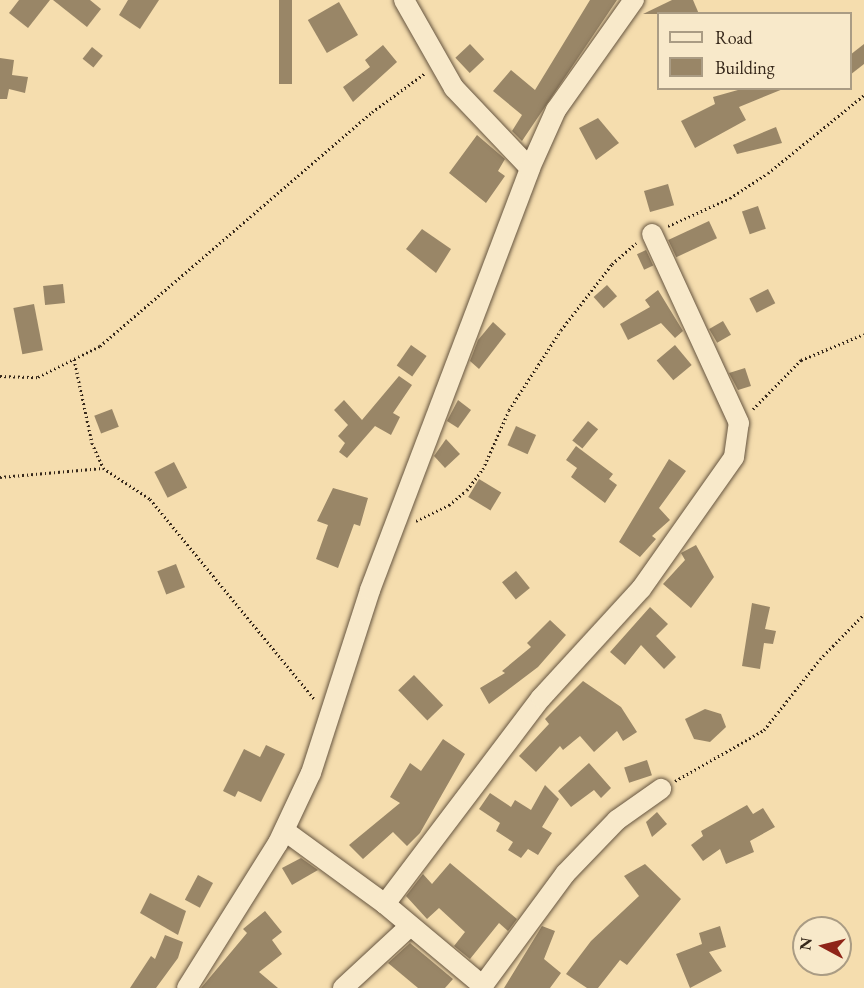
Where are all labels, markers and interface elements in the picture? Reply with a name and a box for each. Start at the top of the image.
legend [657,12,852,90]
text: Road [715,26,753,49]
text: Building [715,56,775,79]
north arrow [792,916,852,976]
text: N [794,936,817,952]

